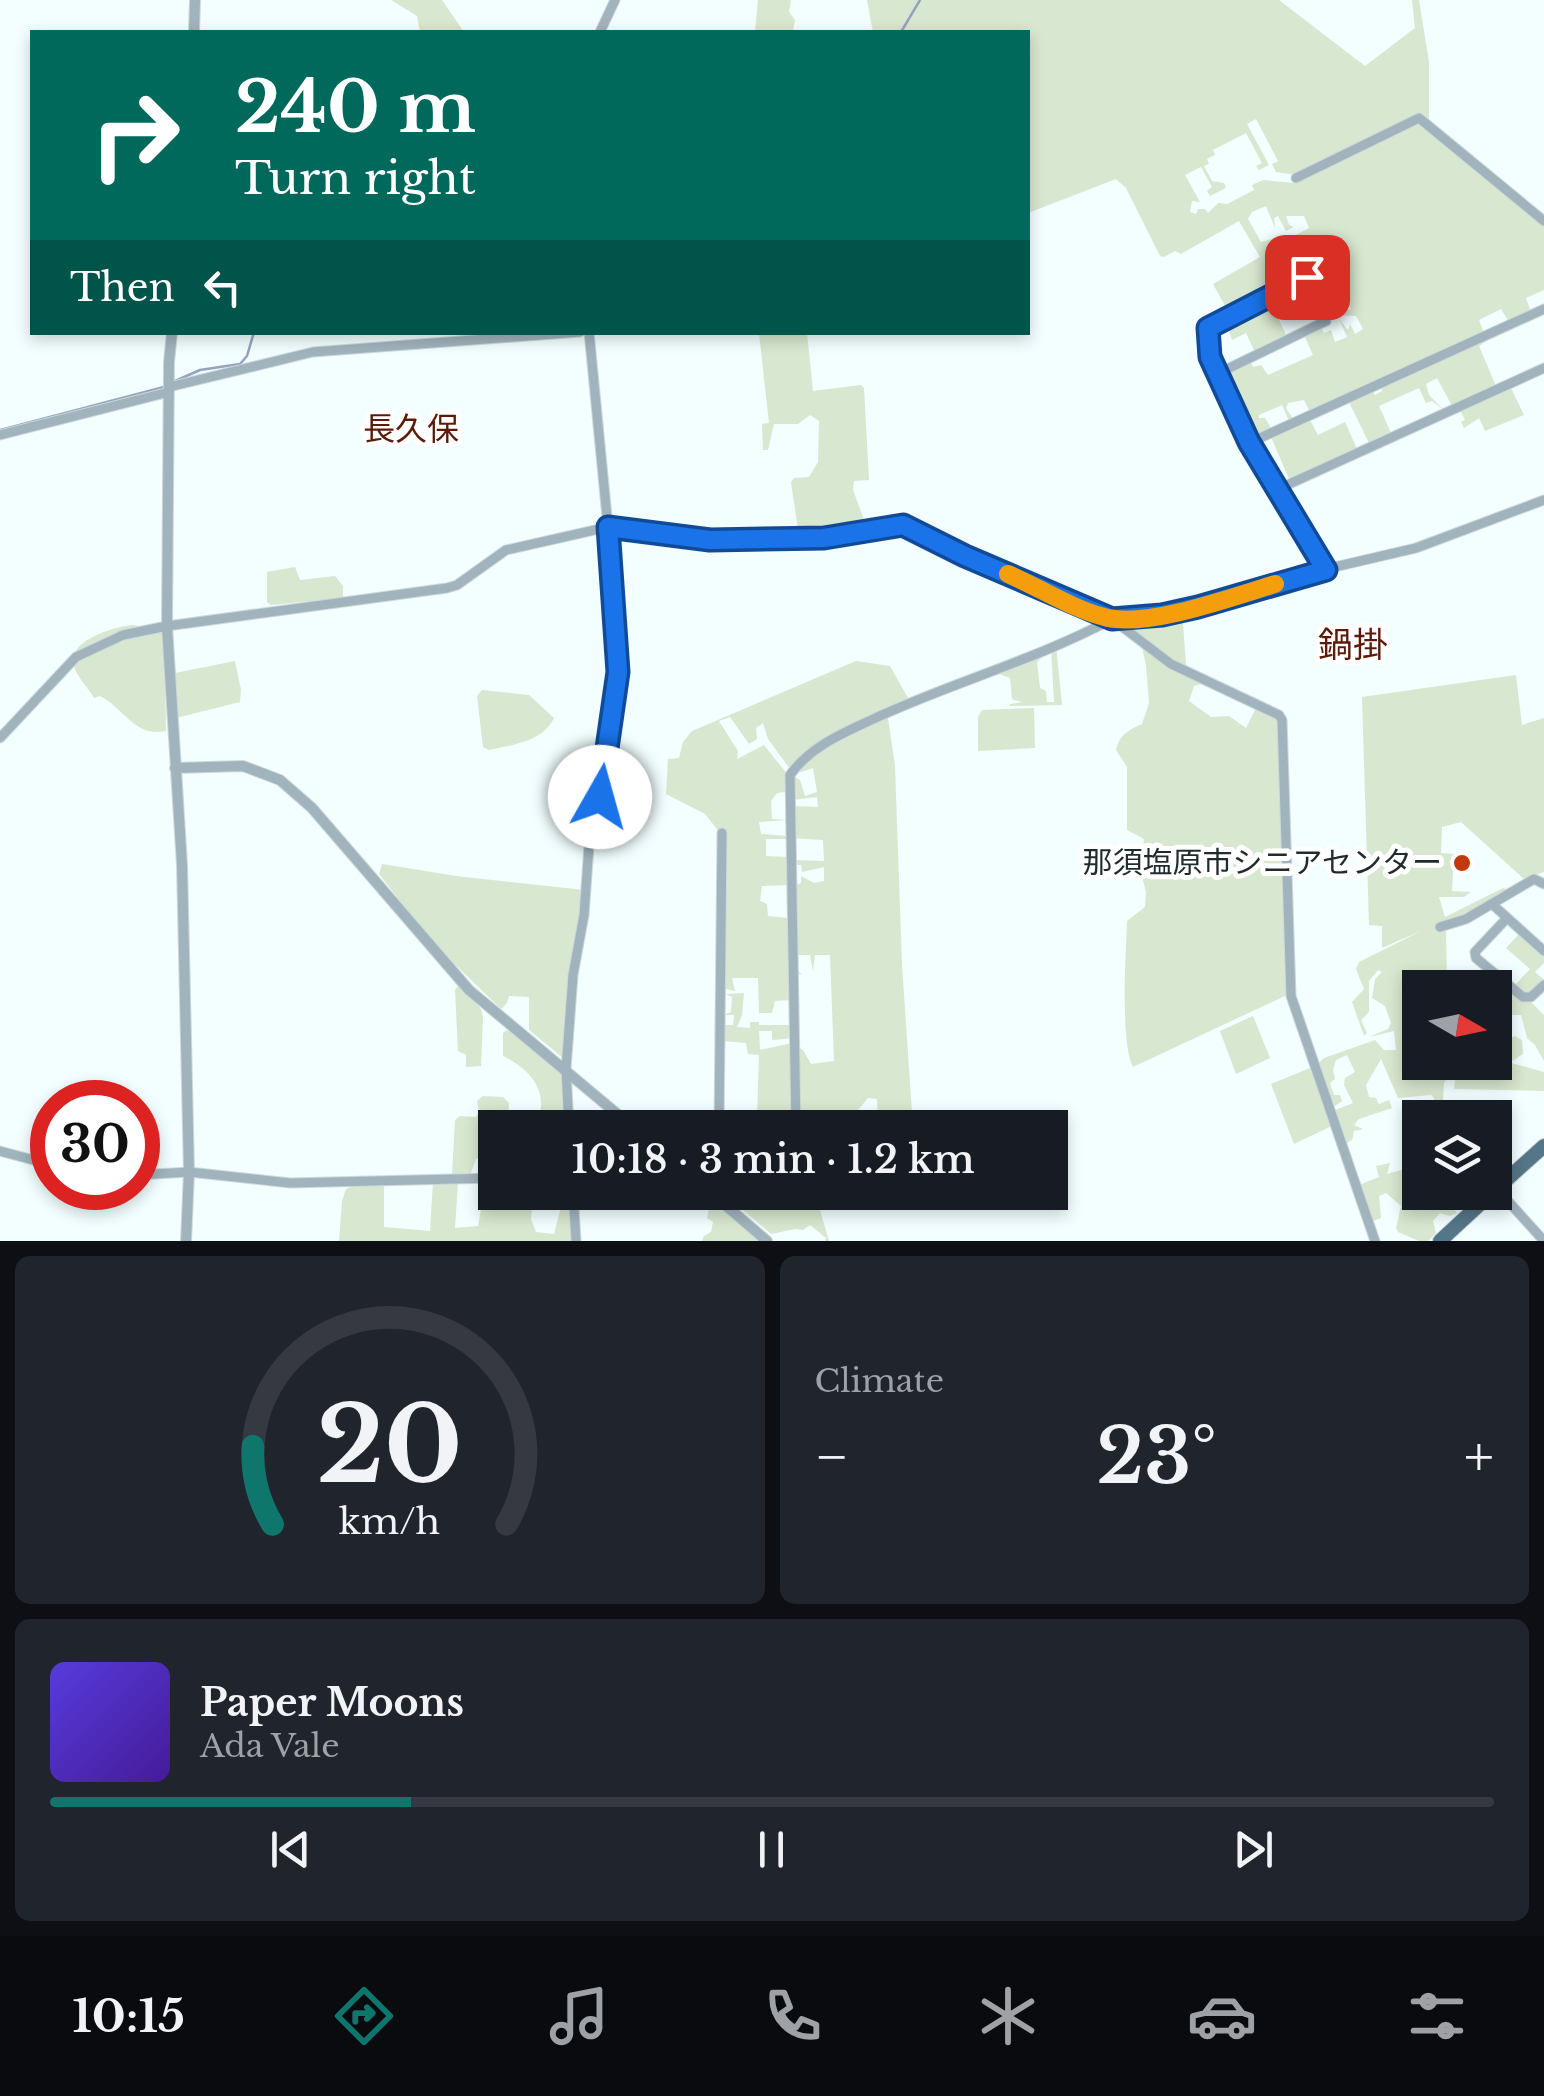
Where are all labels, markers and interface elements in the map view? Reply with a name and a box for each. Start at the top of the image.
text: 240 m [235,64,476,151]
icon: right [70,70,200,200]
text: Turn right [235,150,476,206]
pin [1265,235,1350,320]
icon: arrive [1280,250,1335,305]
icon: left [195,260,250,315]
text: Then [70,264,175,311]
district label: 長久保 [363,409,459,449]
district label: 鍋掛 [1318,623,1388,666]
position arrow [548,745,652,849]
place label: 那須塩原市シニアセンター [1083,844,1442,881]
marker: 那須塩原市シニアセンター [1451,852,1473,874]
north arrow [1402,970,1512,1080]
map controls [1402,970,1512,1210]
speed limit sign: 30 [30,1080,160,1210]
button: layers [1402,1100,1512,1210]
text: 10:18 · 3 min · 1.2 km [571,1136,975,1183]
text: Climate [815,1361,944,1401]
text: 20 [317,1381,463,1510]
text: 23° [1096,1410,1217,1503]
text: − [815,1423,849,1491]
text: + [1464,1423,1494,1491]
text: km/h [339,1499,440,1544]
text: Paper Moons [200,1679,464,1726]
text: Ada Vale [200,1726,340,1766]
icon: previous [263,1822,318,1877]
icon: pause [744,1822,799,1877]
icon: next [1226,1822,1281,1877]
icon: directions [329,1981,399,2051]
icon: music [544,1981,614,2051]
icon: phone [758,1981,828,2051]
icon: climate [973,1981,1043,2051]
icon: car [1187,1981,1257,2051]
icon: filters [1402,1981,1472,2051]
text: 10:15 [72,1988,185,2044]

